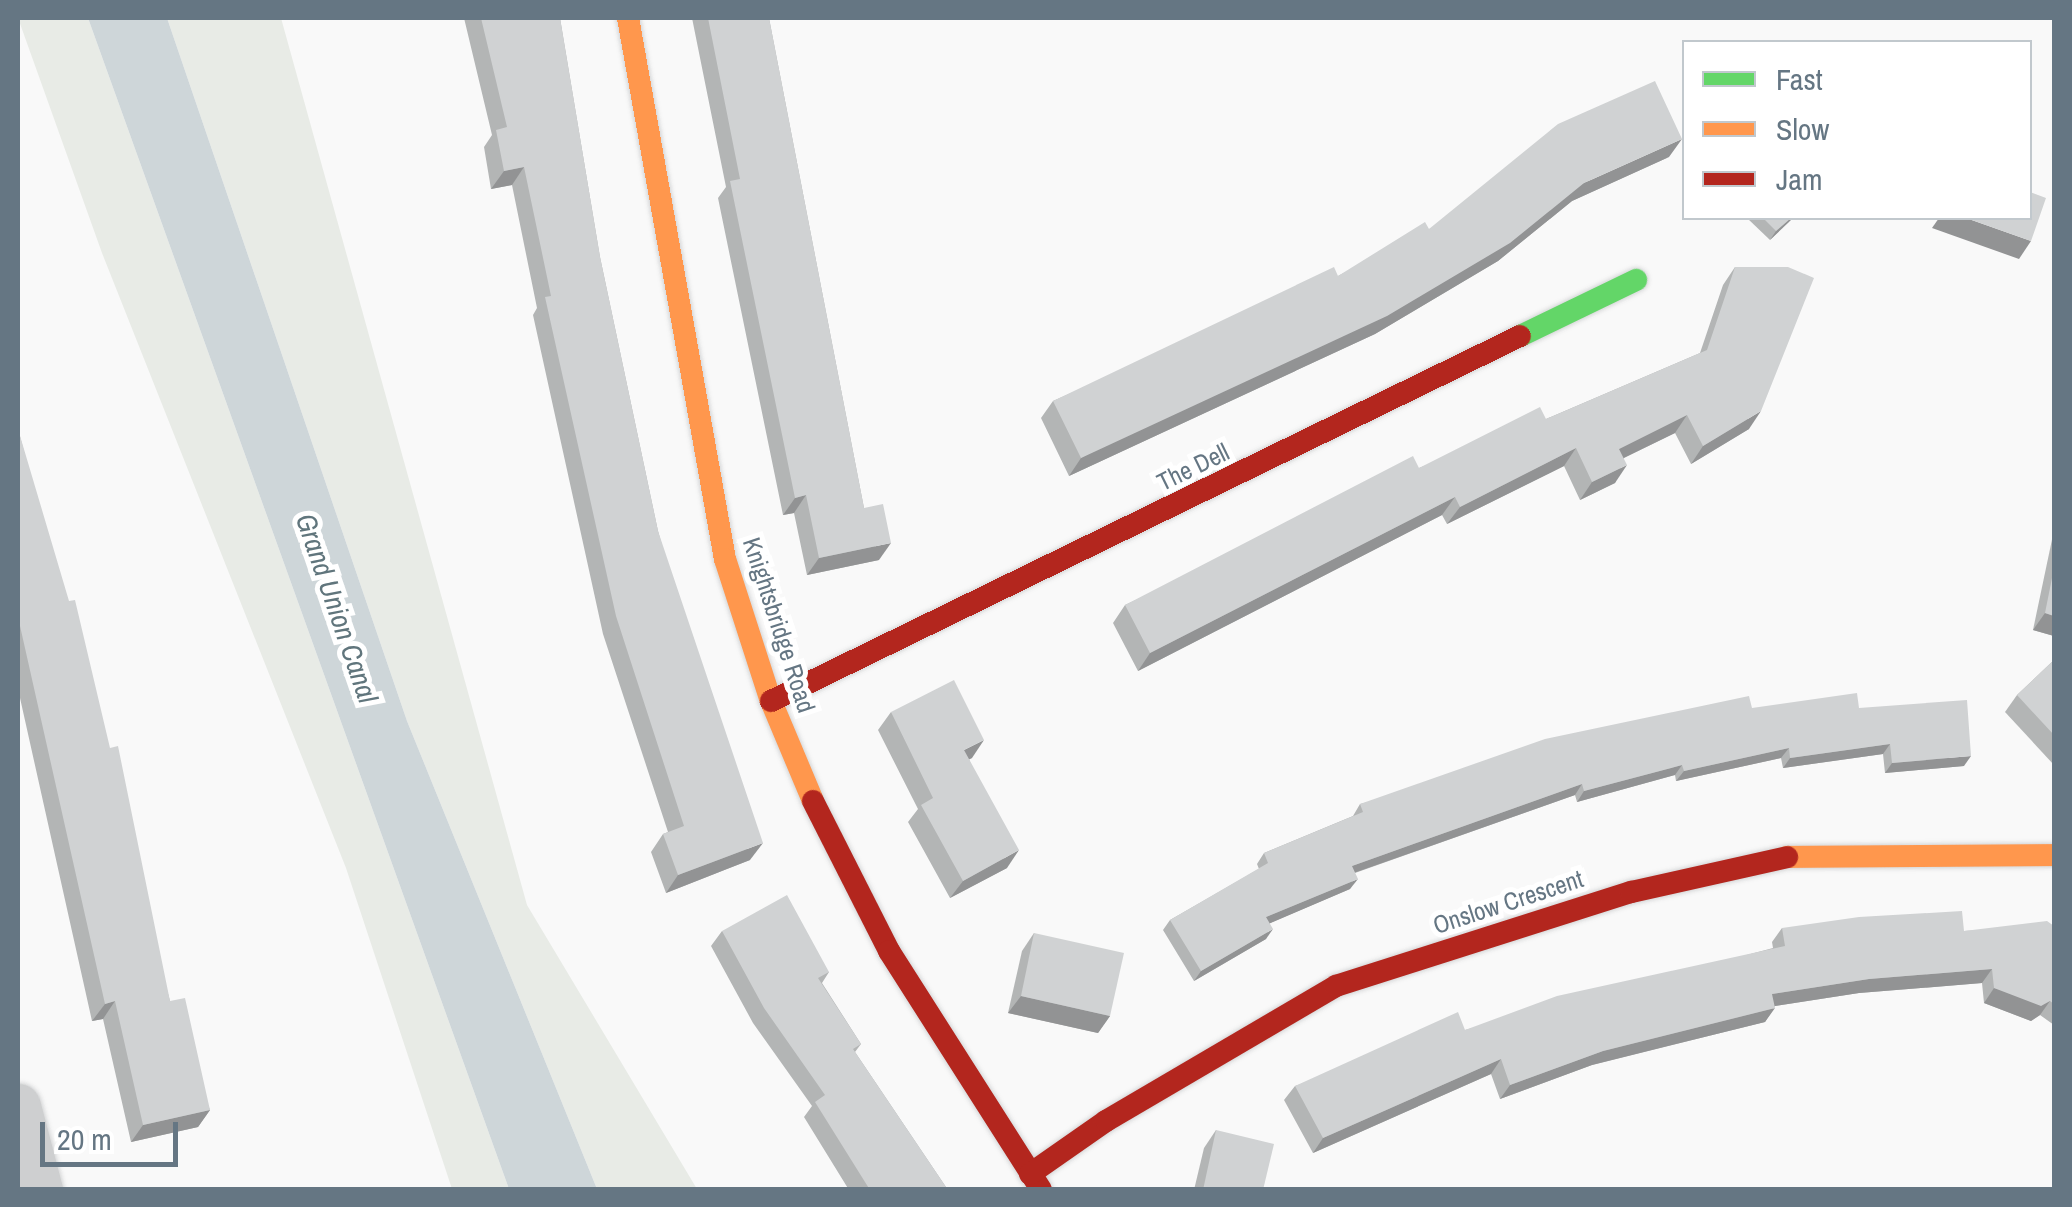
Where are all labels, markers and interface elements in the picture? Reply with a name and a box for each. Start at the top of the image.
legend [1682,40,2032,220]
text: Fast [1776,59,1823,99]
text: Slow [1776,109,1829,149]
text: Jam [1776,159,1822,199]
street label: The Dell [1152,437,1234,497]
water label: Grand Union Canal [289,509,385,707]
street label: Knightsbridge Road [737,534,821,716]
street label: Onslow Crescent [1429,864,1587,940]
scale bar [45,1102,182,1164]
text: 20 m [57,1119,112,1159]

